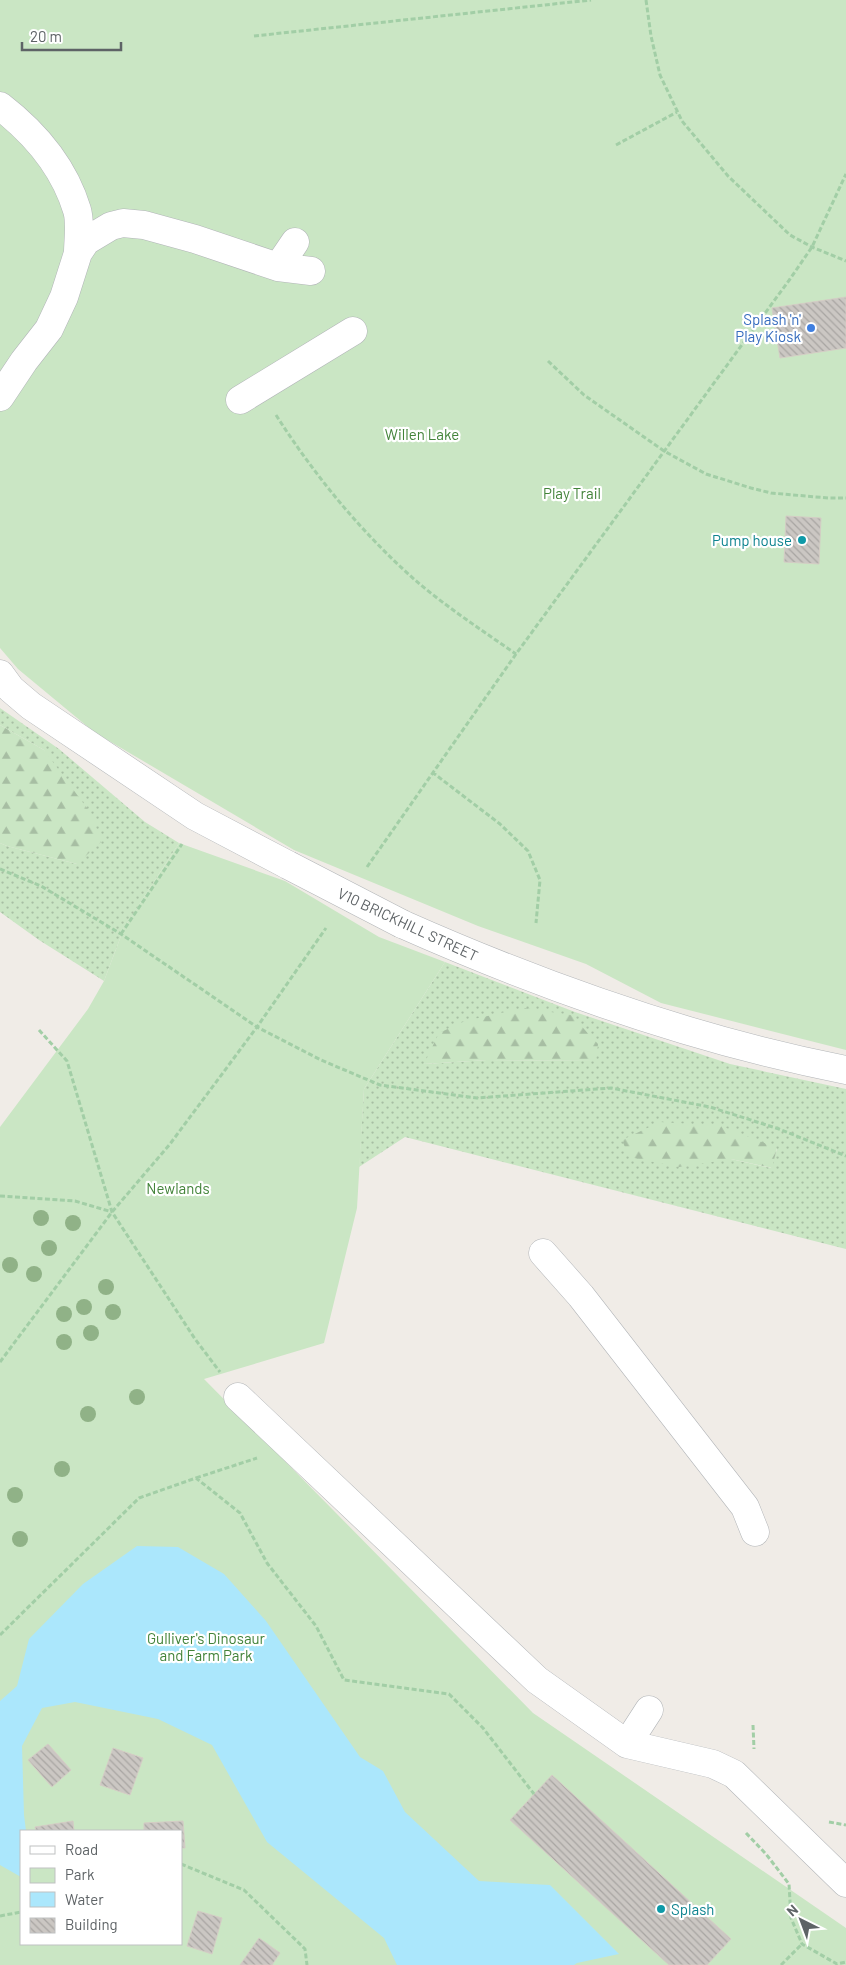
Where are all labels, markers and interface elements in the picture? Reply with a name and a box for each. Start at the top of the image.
scale bar [22,20,121,52]
text: 20 m [30,27,62,45]
place label: Splash 'n' Play Kiosk [735,310,801,345]
marker: Splash 'n' Play Kiosk [805,322,817,334]
park label: Willen Lake [385,425,459,443]
park label: Play Trail [543,484,601,502]
place label: Pump house [712,531,792,549]
marker: Pump house [796,534,808,546]
street label: V10 BRICKHILL STREET [335,884,481,964]
park label: Newlands [146,1179,210,1197]
park label: Gulliver's Dinosaur and Farm Park [147,1629,266,1664]
legend [20,1830,182,1945]
text: Road [65,1840,98,1858]
text: Park [65,1865,95,1883]
text: Water [65,1890,104,1908]
north arrow [776,1895,826,1945]
place label: Splash [671,1900,714,1918]
text: N [783,1901,801,1919]
marker: Splash [655,1903,667,1915]
text: Building [65,1915,118,1933]

